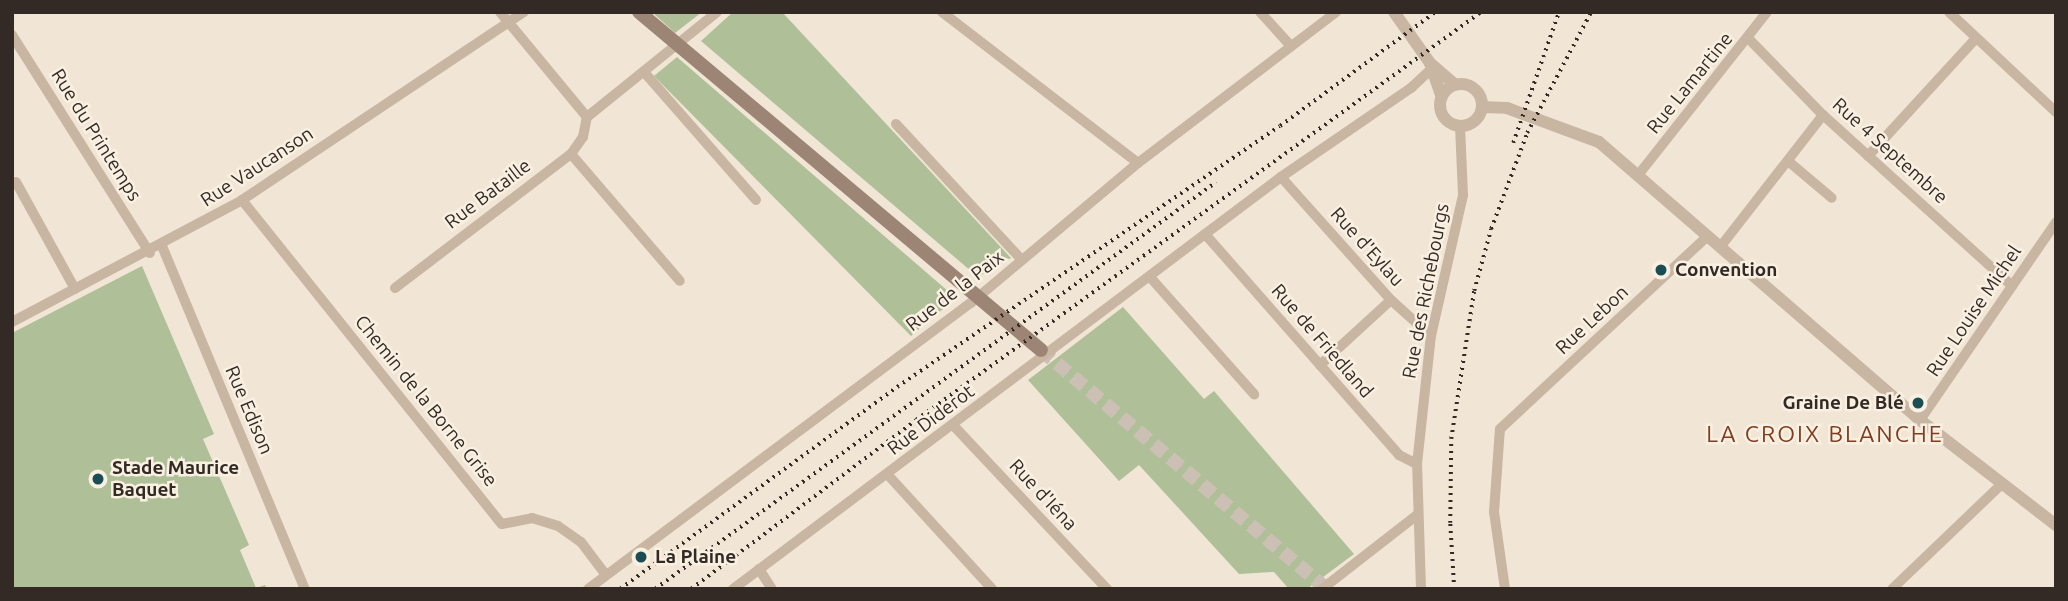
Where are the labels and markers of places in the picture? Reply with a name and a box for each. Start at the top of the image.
place label: Convention [1675,259,1777,281]
marker: Convention [1653,262,1669,278]
place label: Graine De Blé [1782,392,1904,414]
marker: Graine De Blé [1910,395,1926,411]
place label: Stade Maurice Baquet [112,457,239,501]
marker: Stade Maurice Baquet [90,471,106,487]
place label: La Plaine [655,546,736,568]
marker: La Plaine [633,549,649,565]

